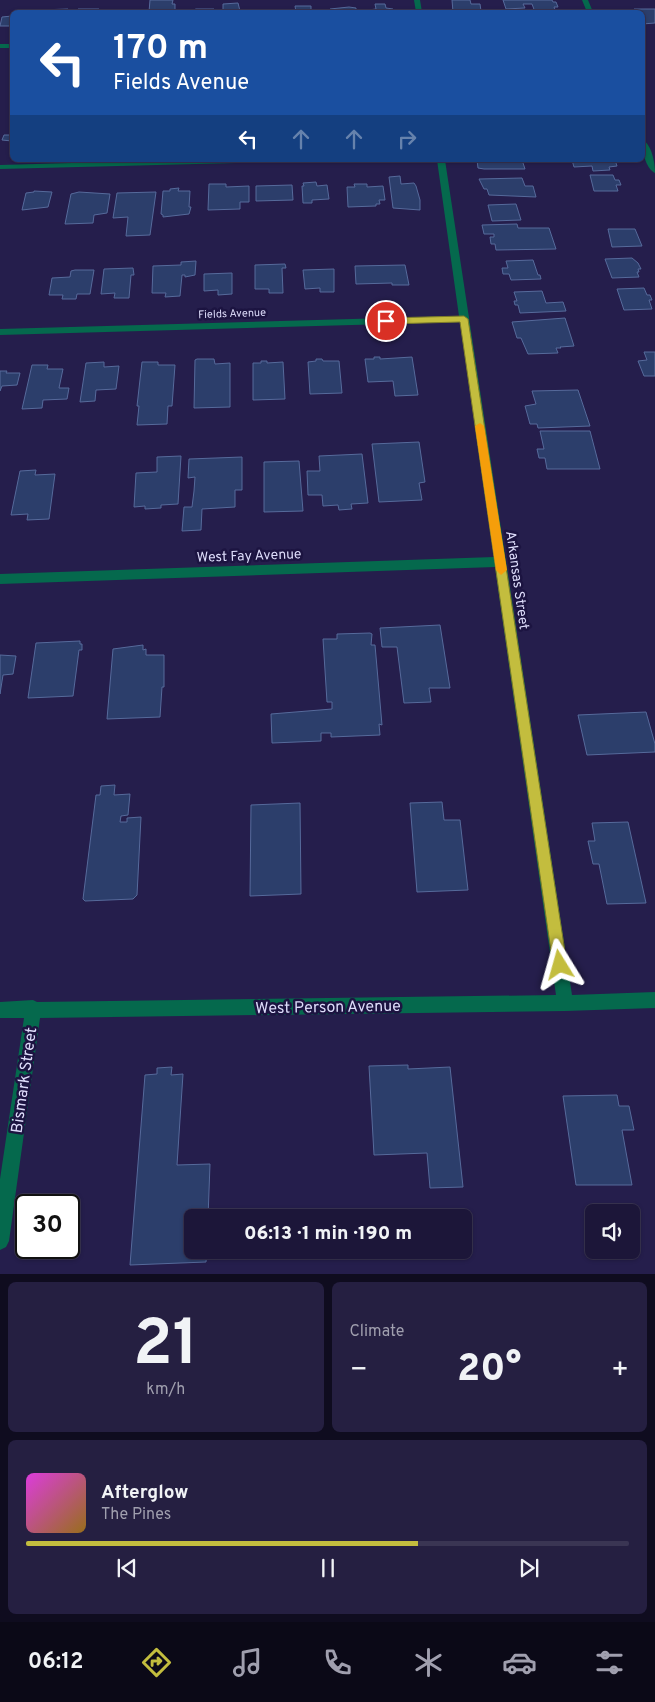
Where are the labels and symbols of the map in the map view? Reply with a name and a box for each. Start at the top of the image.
pin [365,300,407,342]
street label: Fields Avenue [198,306,266,322]
street label: Arkansas Street [501,530,532,631]
street label: West Fay Avenue [196,546,302,567]
position arrow [533,938,585,990]
street label: West Person Avenue [255,997,401,1019]
street label: Bismark Street [8,1026,42,1135]
speed limit sign: 30 [15,1194,80,1259]

